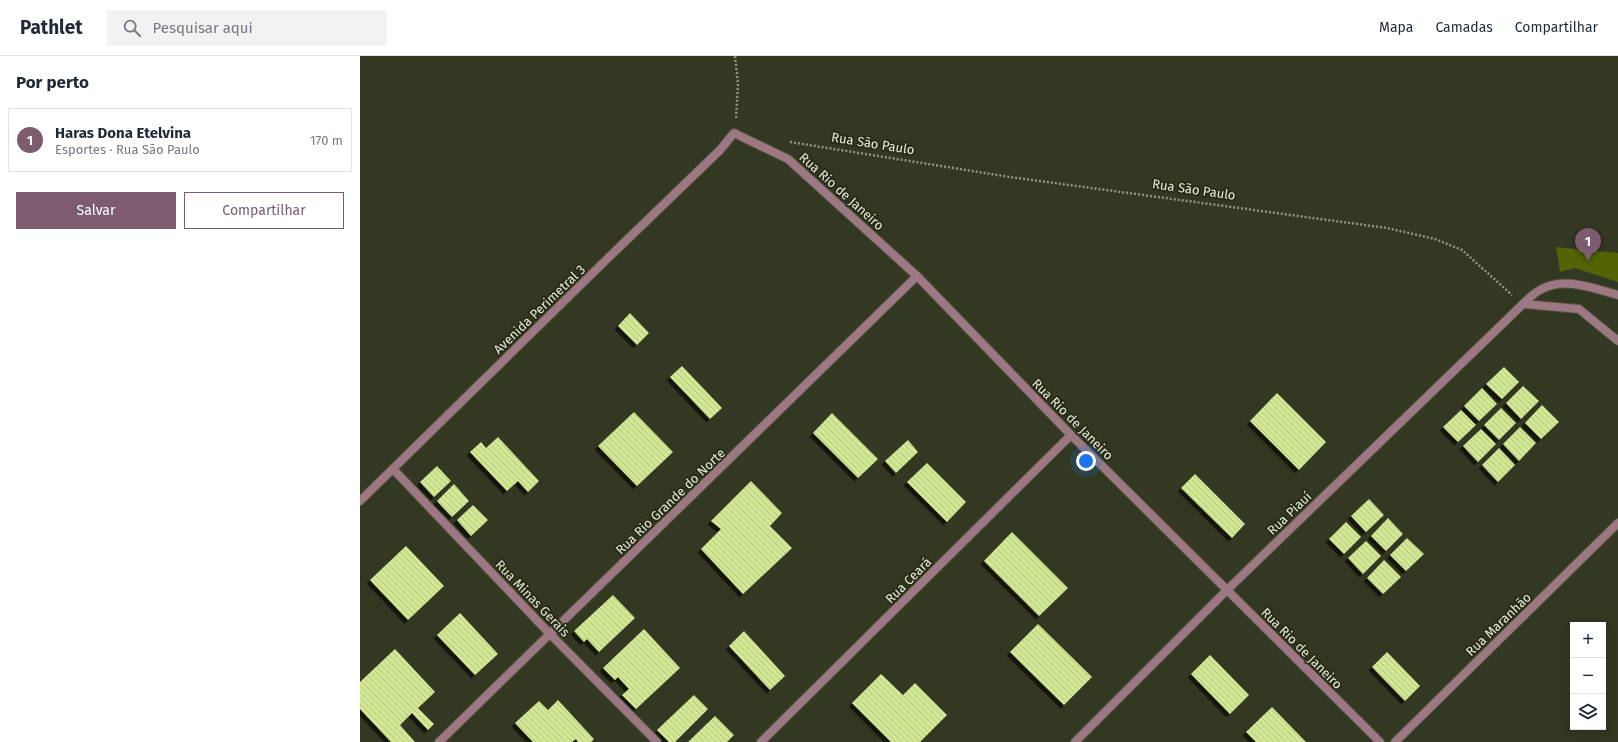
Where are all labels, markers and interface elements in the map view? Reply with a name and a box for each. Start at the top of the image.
search box [107,10,387,46]
text: Pathlet [20,16,83,39]
icon: search [121,17,143,39]
text: Pesquisar aqui [153,19,253,37]
text: Mapa [1379,19,1413,36]
text: Camadas [1435,19,1493,36]
text: Compartilhar [1515,19,1598,36]
text: Por perto [16,72,89,93]
text: Haras Dona Etelvina [55,124,191,142]
street label: Rua São Paulo [830,130,916,157]
text: 1 [27,133,33,148]
text: 170 m [310,133,343,148]
text: Esportes · Rua São Paulo [55,142,200,157]
street label: Rua Rio de Janeiro [796,150,887,233]
street label: Rua São Paulo [1151,176,1237,203]
button: Salvar [16,192,176,229]
button: Compartilhar [184,192,344,229]
pin: 1 [1575,228,1601,261]
street label: Avenida Perimetral 3 [490,262,588,357]
street label: Rua Rio de Janeiro [1029,376,1116,463]
street label: Rua Rio Grande do Norte [613,445,728,558]
your location [1076,451,1096,471]
street label: Rua Piauí [1264,488,1315,538]
street label: Rua Ceará [882,554,934,606]
street label: Rua Minas Gerais [492,557,573,640]
street label: Rua Maranhão [1463,590,1534,659]
street label: Rua Rio de Janeiro [1258,605,1345,692]
map controls [1570,622,1606,730]
button: + [1570,622,1606,658]
button: − [1570,658,1606,694]
button: layers [1570,694,1606,730]

